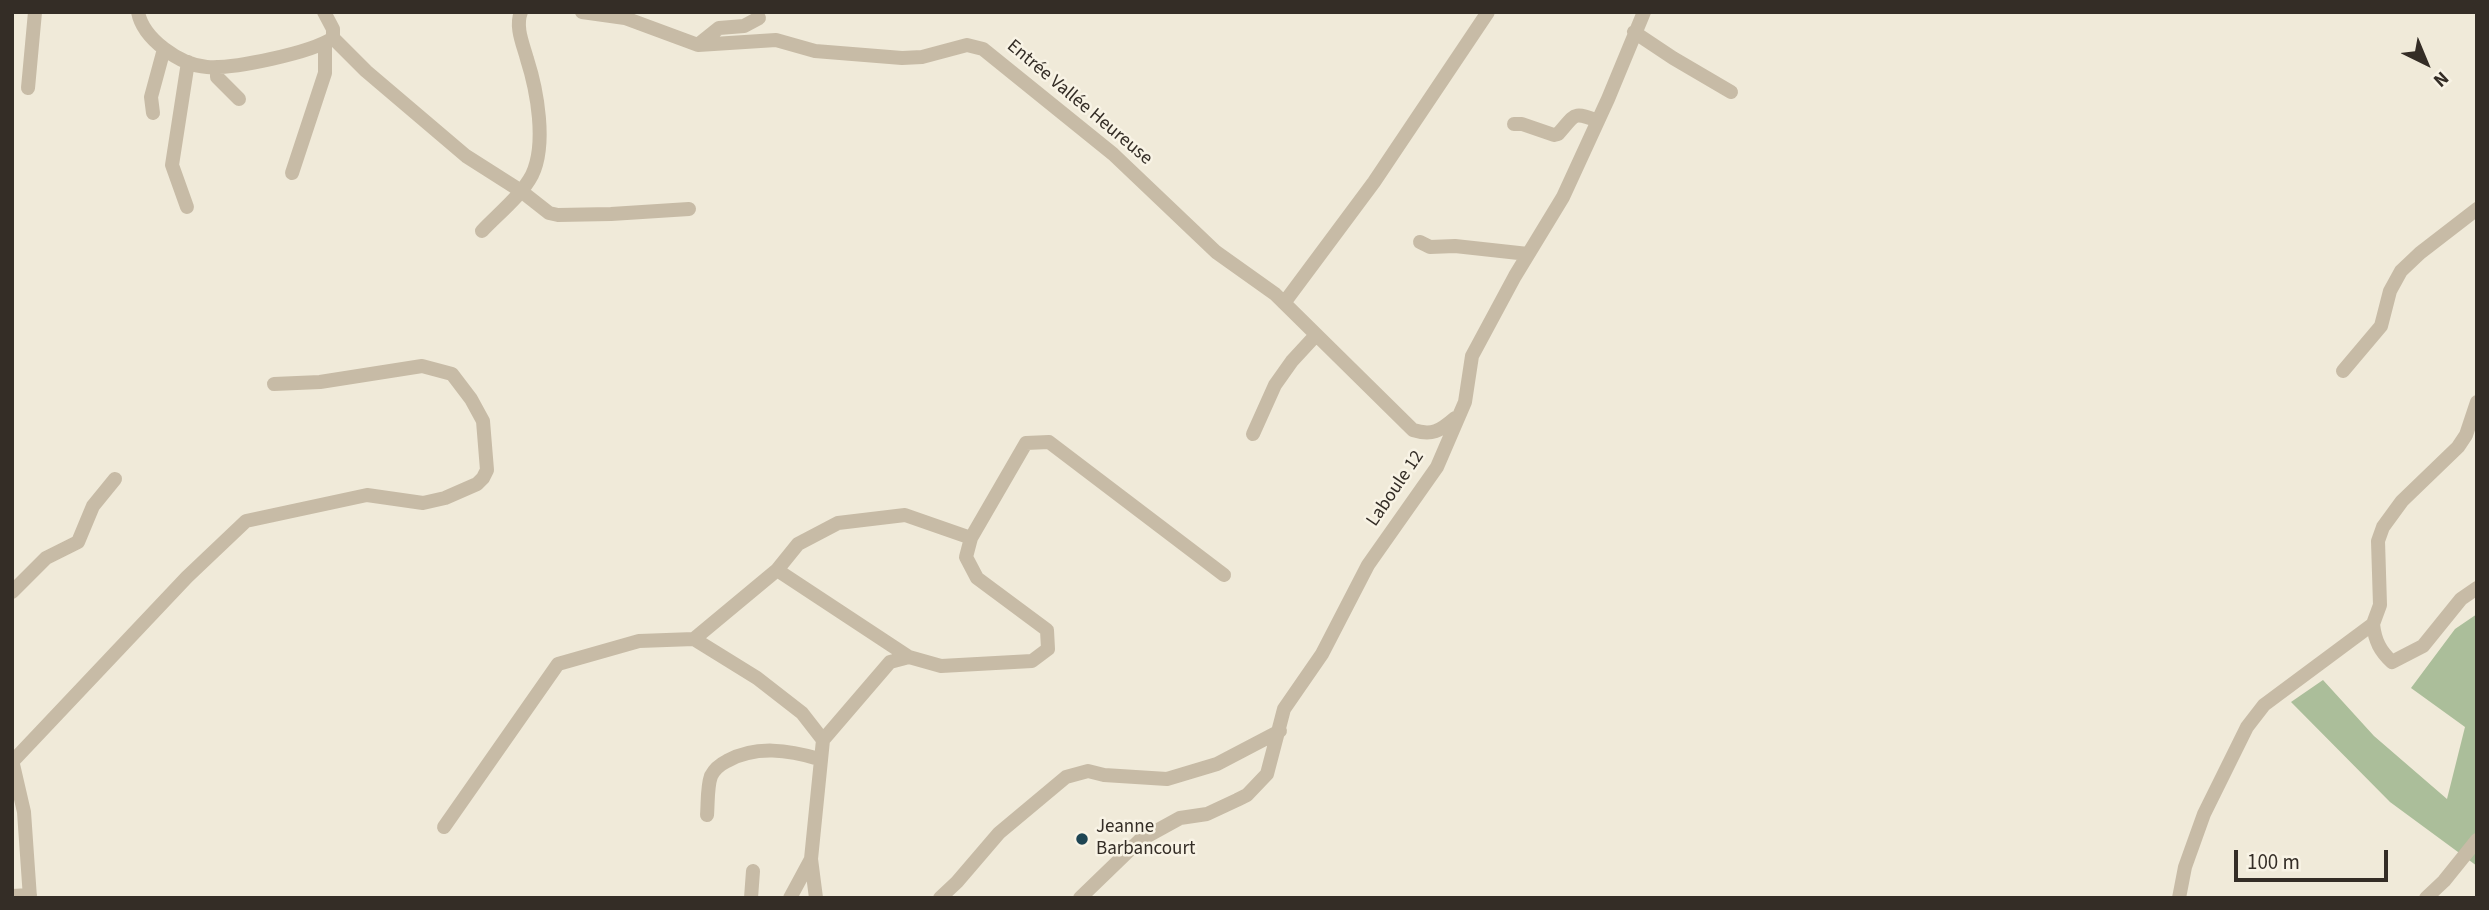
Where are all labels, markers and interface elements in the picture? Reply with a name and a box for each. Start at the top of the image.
north arrow [2391,28,2461,98]
street label: Entrée Vallée Heureuse [1002,36,1156,170]
text: N [2427,65,2454,93]
street label: Laboule 12 [1362,447,1430,531]
place label: Jeanne Barbancourt [1096,817,1195,861]
marker: Jeanne Barbancourt [1074,831,1090,847]
scale bar [2237,836,2391,880]
text: 100 m [2247,847,2300,877]

